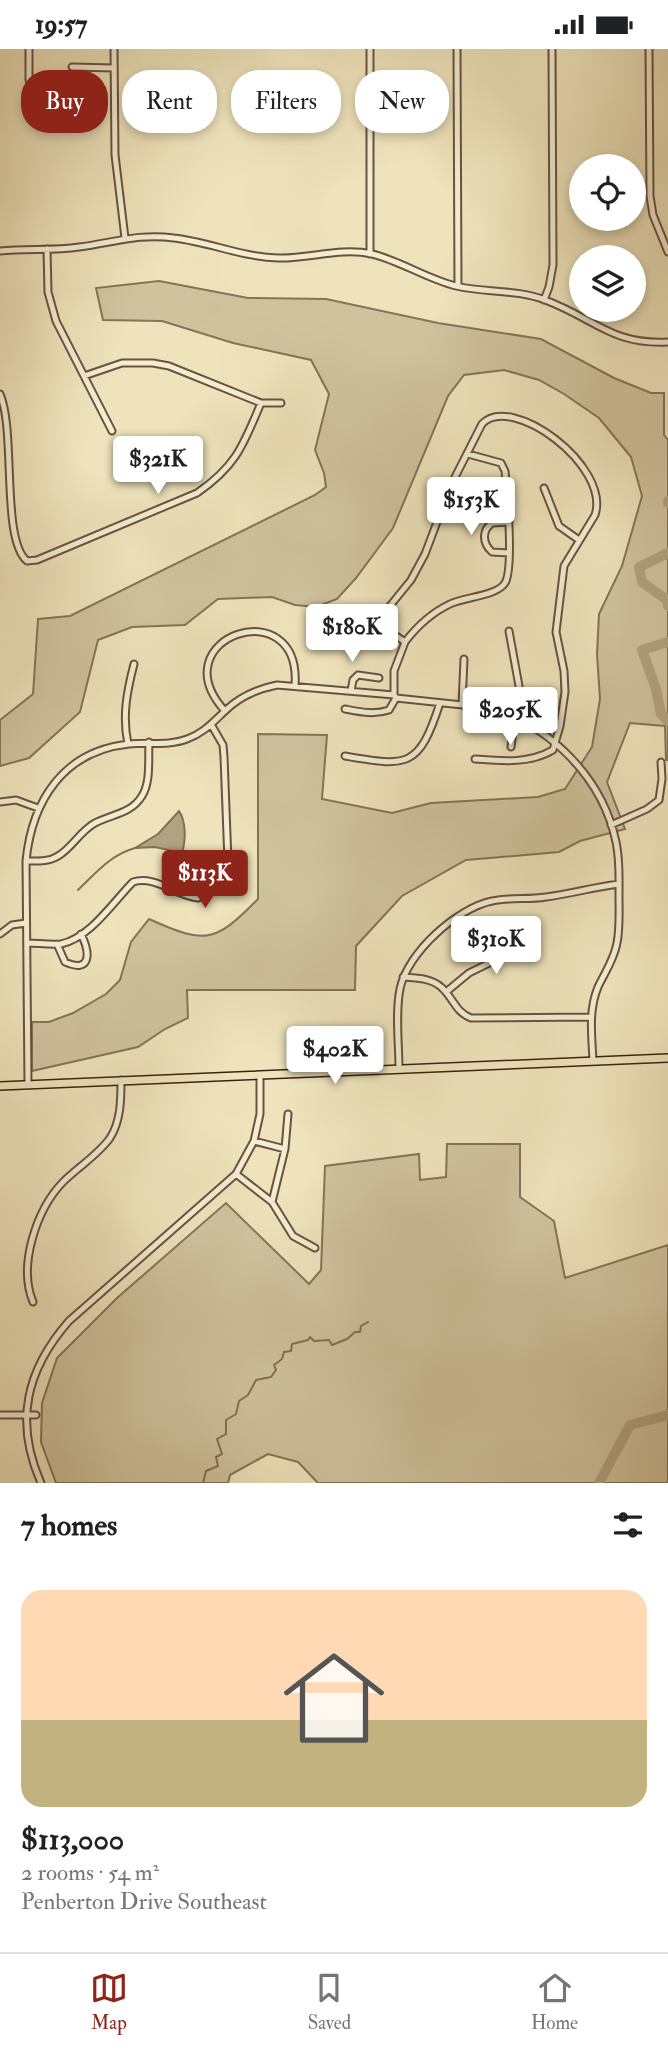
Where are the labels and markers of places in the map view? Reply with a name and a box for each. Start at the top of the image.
pin: $321K [109,437,207,496]
pin: $153K [422,477,520,537]
pin: $180K [303,605,401,664]
pin: $205K [461,687,559,747]
pin: $113K [156,851,254,910]
pin: $310K [447,916,545,976]
pin: $402K [286,1027,384,1086]

